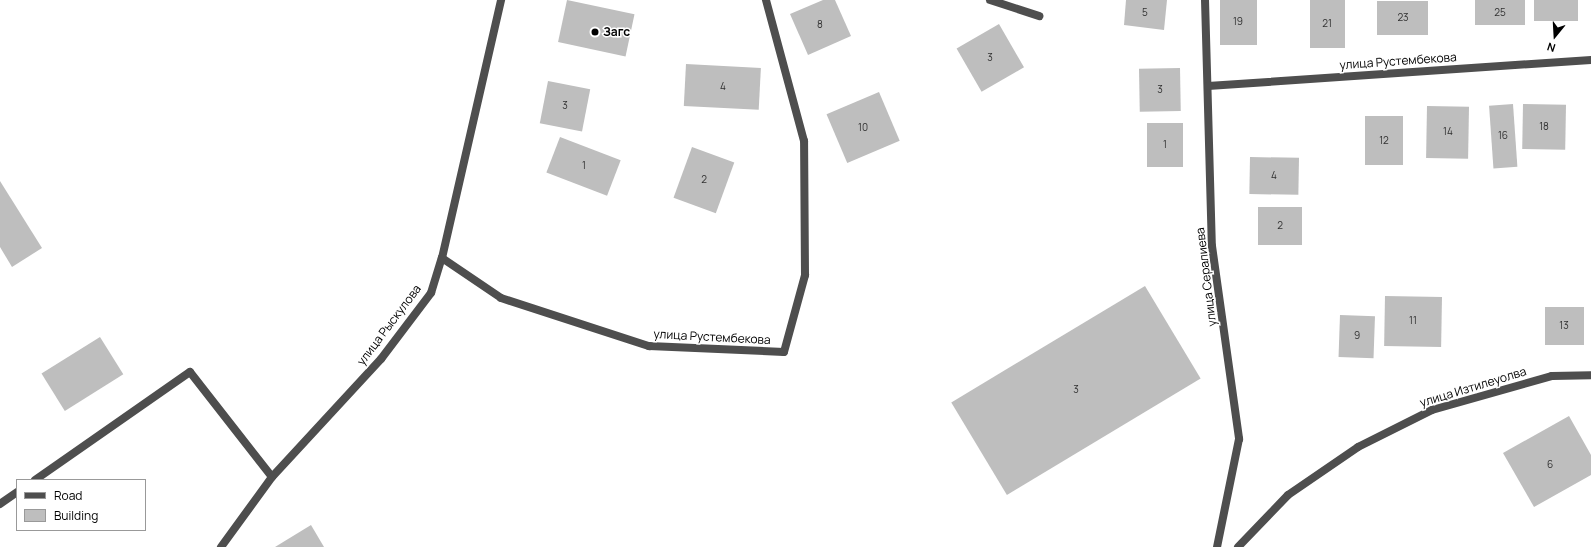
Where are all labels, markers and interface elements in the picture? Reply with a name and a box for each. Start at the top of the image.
house number: 5 [1142,7,1148,19]
house number: 25 [1494,7,1506,19]
house number: 23 [1397,12,1409,24]
house number: 19 [1233,16,1243,28]
north arrow [1535,16,1575,56]
house number: 21 [1322,18,1332,30]
house number: 8 [817,19,823,31]
place label: Загс [603,25,630,39]
marker: Загс [590,27,600,37]
text: N [1545,40,1557,56]
street label: улица Рустембекова [1339,50,1457,72]
house number: 3 [987,52,993,64]
house number: 4 [720,81,726,93]
house number: 3 [1157,84,1163,96]
house number: 3 [562,100,568,112]
house number: 18 [1539,121,1549,133]
house number: 10 [858,122,868,134]
house number: 14 [1443,126,1453,138]
house number: 16 [1498,130,1508,142]
house number: 12 [1379,135,1389,147]
house number: 1 [1163,139,1167,151]
house number: 1 [582,160,586,172]
house number: 4 [1271,170,1277,182]
house number: 2 [701,174,707,186]
house number: 2 [1277,220,1283,232]
street label: улица Сералиева [1193,227,1219,327]
street label: улица Рыскулова [354,282,424,368]
house number: 11 [1409,315,1417,327]
house number: 13 [1559,320,1569,332]
street label: улица Рустембекова [653,327,771,347]
house number: 9 [1354,330,1360,342]
street label: улица Изтилеуолва [1418,364,1528,410]
house number: 3 [1073,384,1079,396]
house number: 6 [1547,459,1553,471]
legend [16,479,146,531]
text: Road [54,487,82,504]
text: Building [54,507,98,524]

